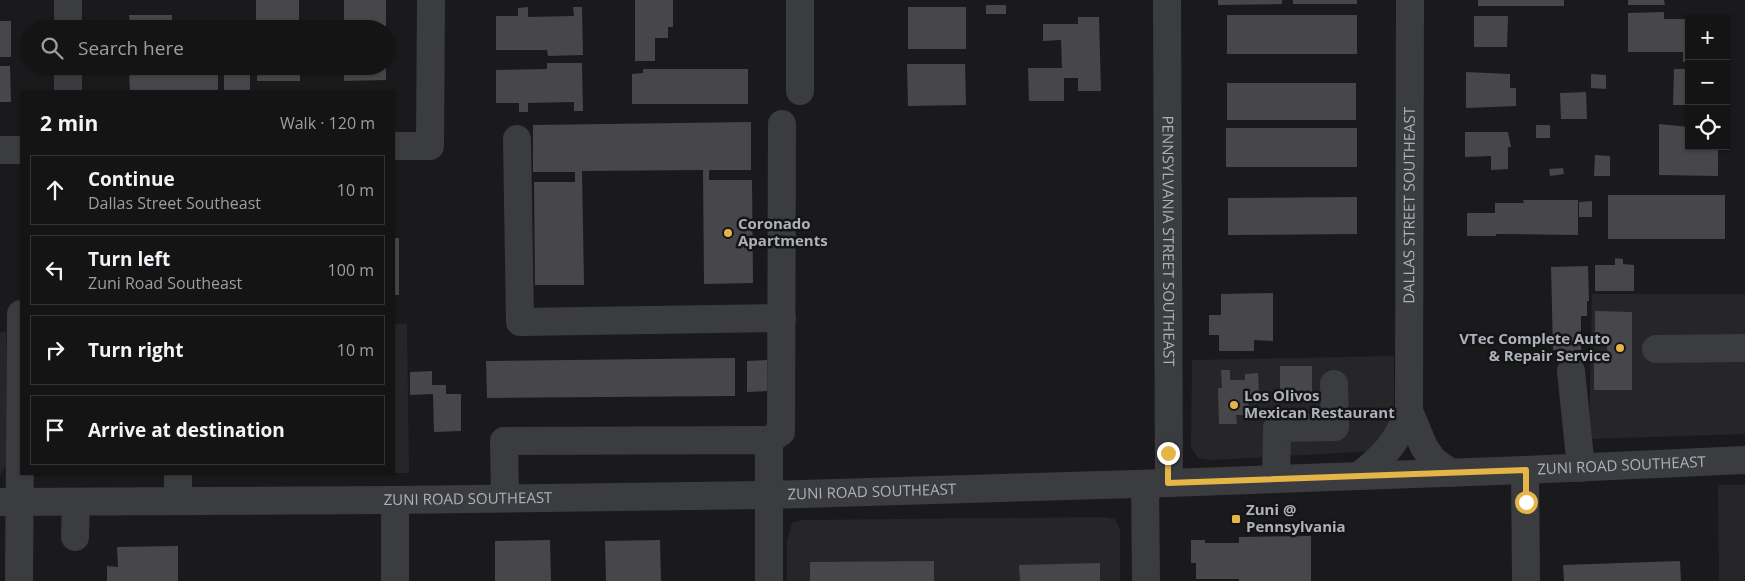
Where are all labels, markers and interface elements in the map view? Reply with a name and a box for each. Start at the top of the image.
map controls [1685,15,1730,150]
button: + [1685,15,1730,60]
search box [20,20,395,75]
icon: search [38,34,66,62]
text: Search here [78,35,184,61]
button: − [1685,60,1730,105]
button: locate [1685,105,1730,150]
street label: DALLAS STREET SOUTHEAST [1398,106,1419,304]
text: 2 min [40,109,98,137]
text: Walk · 120 m [280,112,375,134]
street label: PENNSYLVANIA STREET SOUTHEAST [1158,115,1180,367]
text: Continue [88,166,175,192]
icon: ahead [41,176,69,204]
text: 10 m [337,179,374,201]
text: Dallas Street Southeast [88,192,261,214]
place label: Coronado Apartments [738,213,828,250]
marker: Coronado Apartments [722,227,734,239]
text: Turn left [88,246,170,272]
icon: left [41,256,69,284]
text: 100 m [328,259,374,281]
text: Zuni Road Southeast [88,272,242,294]
place label: VTec Complete Auto & Repair Service [1459,328,1610,365]
icon: right [41,336,69,364]
text: Turn right [88,337,183,363]
text: 10 m [337,339,374,361]
marker: VTec Complete Auto & Repair Service [1614,342,1626,354]
place label: Los Olivos Mexican Restaurant [1244,385,1395,422]
marker: Los Olivos Mexican Restaurant [1228,399,1240,411]
icon: arrive [41,416,69,444]
text: Arrive at destination [88,417,285,443]
route end [1157,442,1180,465]
street label: ZUNI ROAD SOUTHEAST [1537,451,1707,478]
street label: ZUNI ROAD SOUTHEAST [787,478,957,503]
street label: ZUNI ROAD SOUTHEAST [384,487,553,509]
route start [1515,491,1538,514]
place label: Zuni @ Pennsylvania [1246,499,1346,536]
marker: Zuni @ Pennsylvania [1230,513,1242,525]

